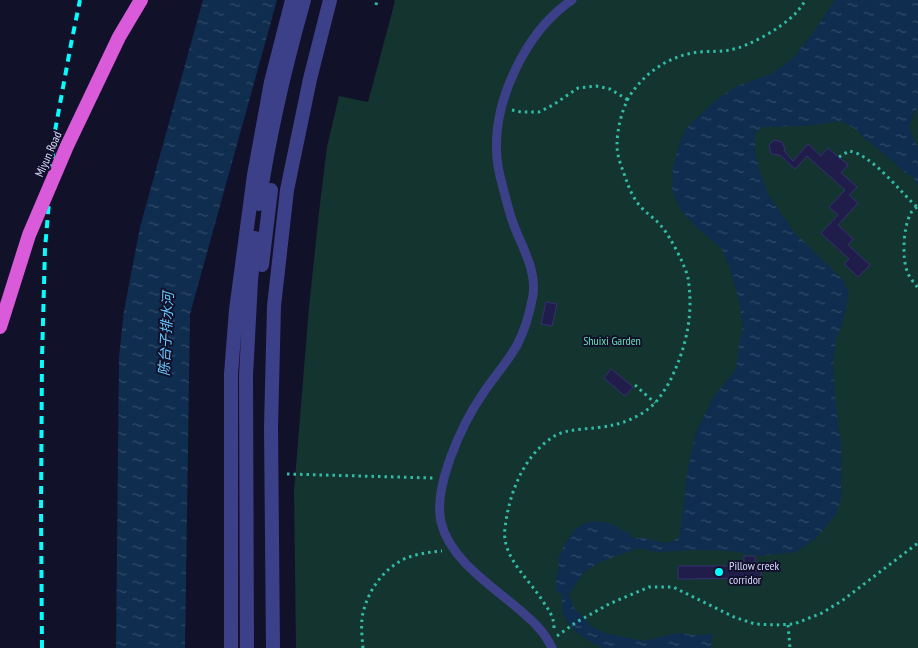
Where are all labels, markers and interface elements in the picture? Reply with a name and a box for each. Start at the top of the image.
street label: Miyun Road [31,129,65,179]
water label: 陈台子排水河 [155,289,177,376]
park label: Shuixi Garden [583,333,641,348]
place label: Pillow creek corridor [729,558,779,587]
marker: Pillow creek corridor [713,566,725,578]

